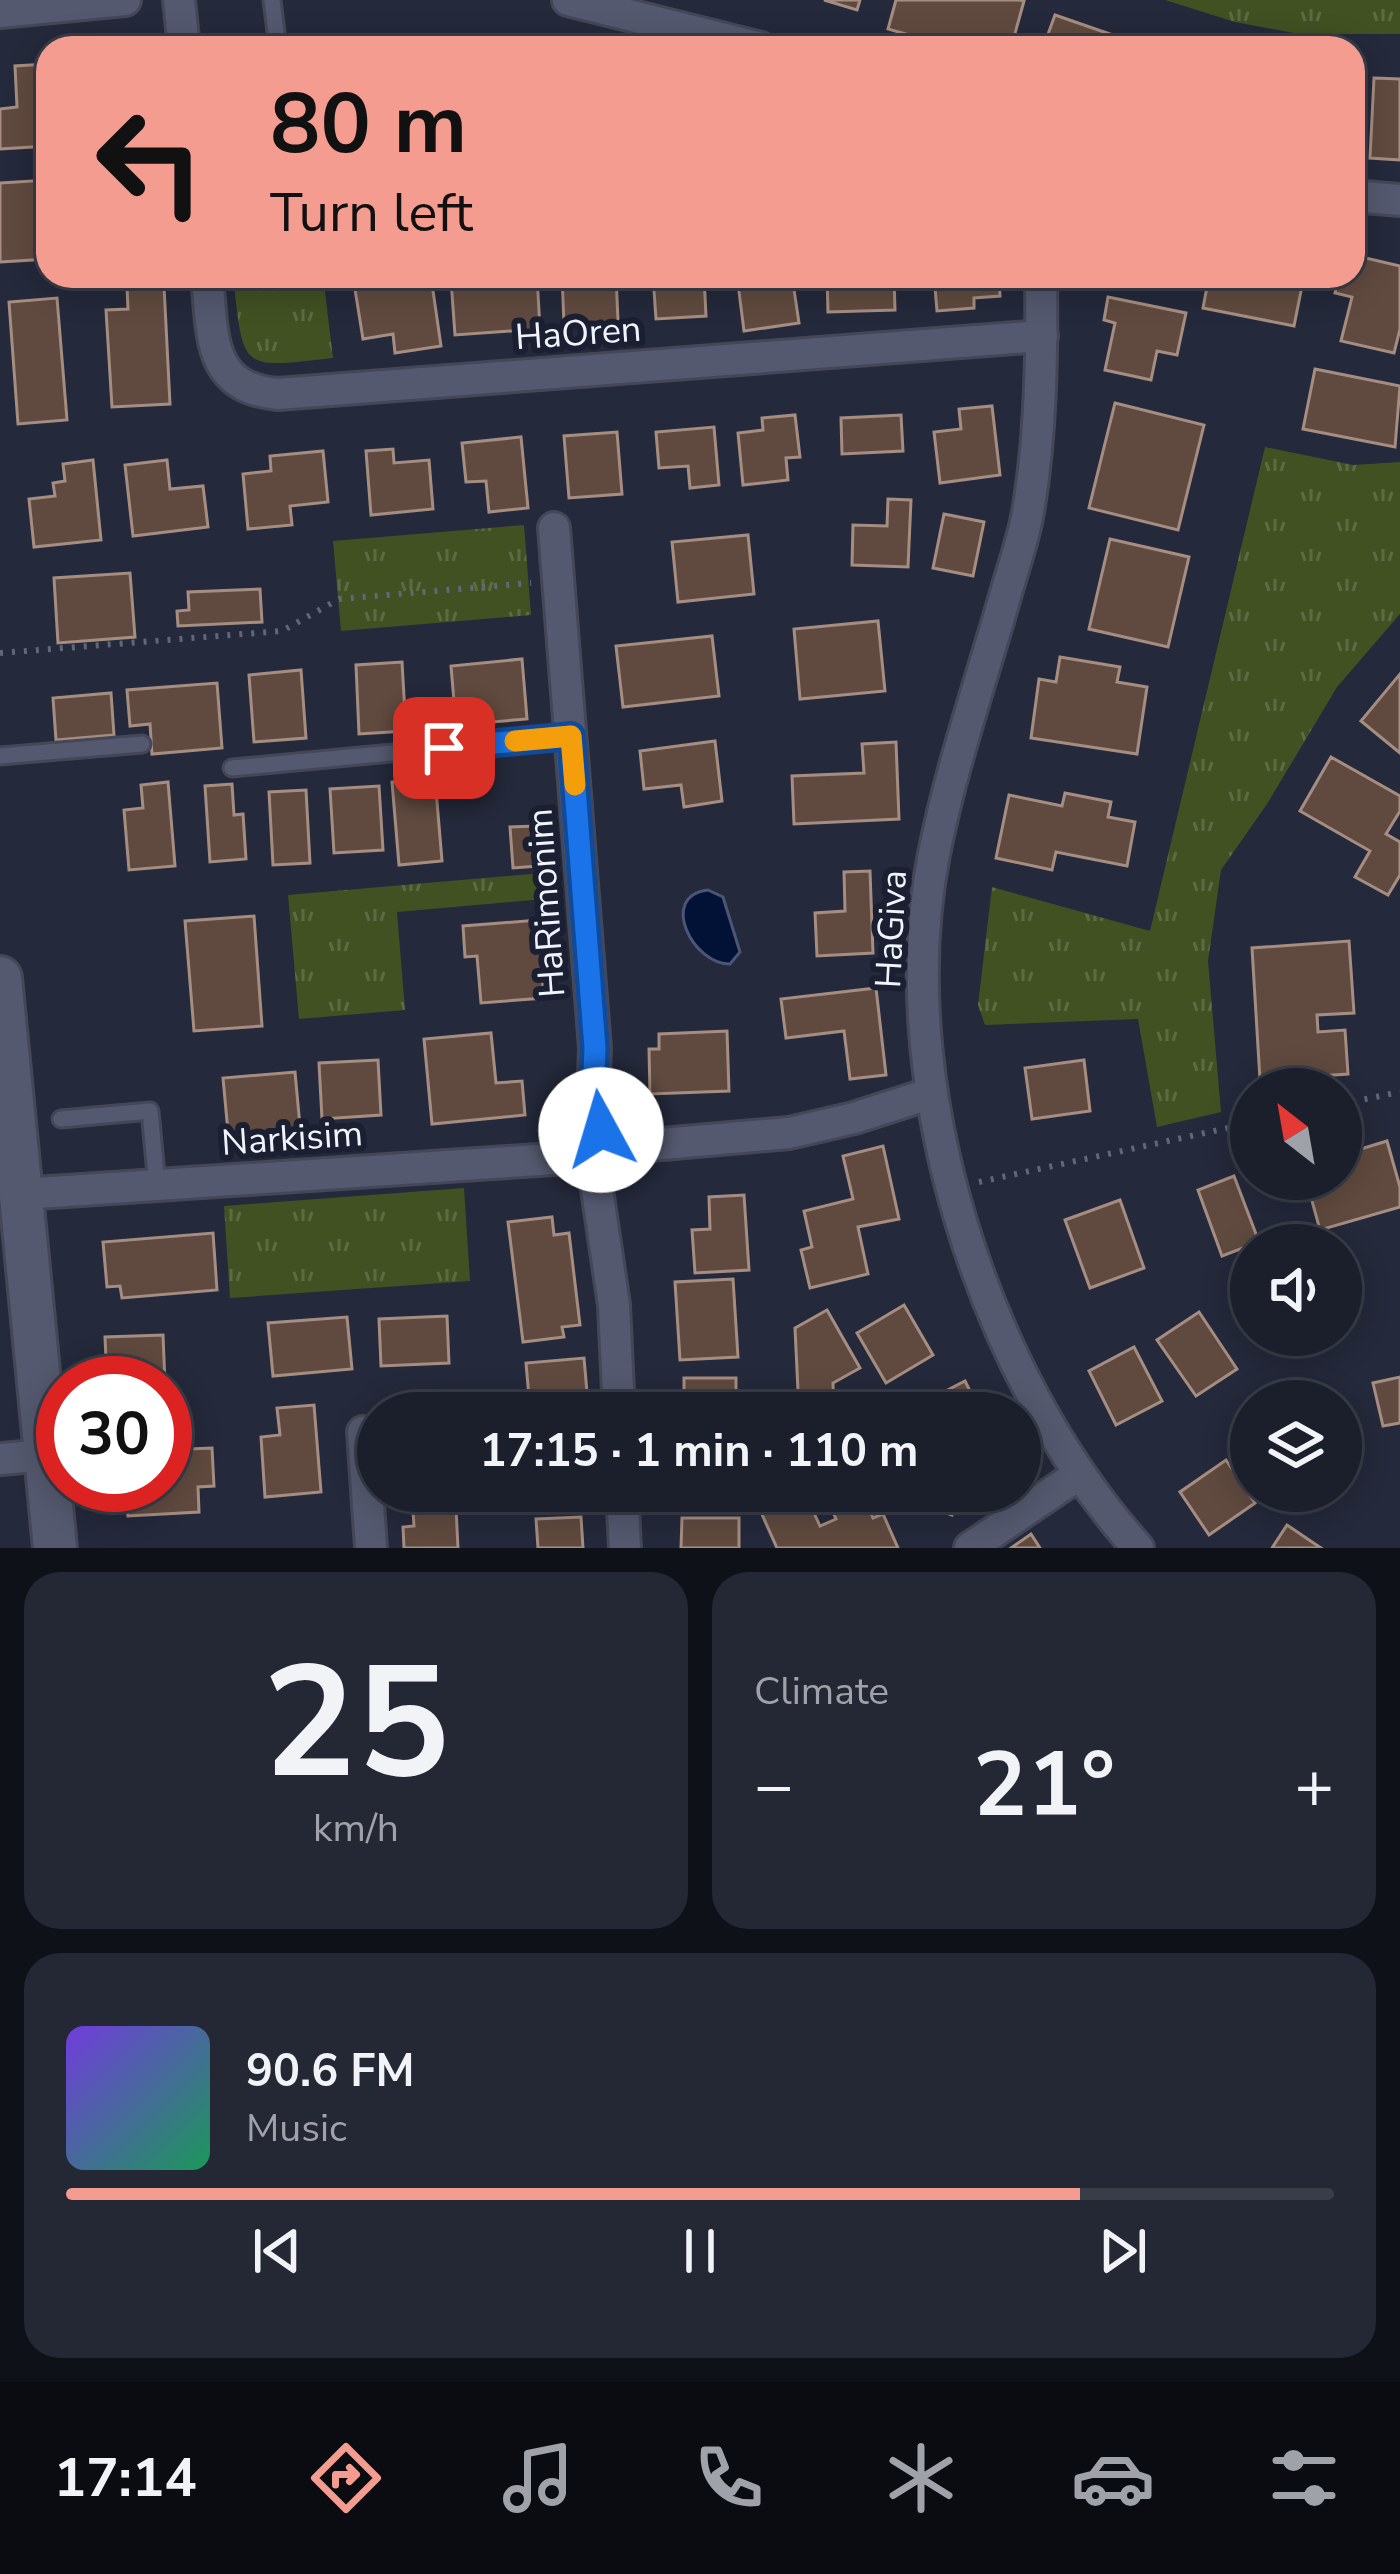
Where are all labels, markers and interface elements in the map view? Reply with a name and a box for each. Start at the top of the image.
text: 80 m [270,67,467,182]
icon: left [72,84,228,240]
text: Turn left [270,176,473,250]
street label: HaOren [513,305,643,362]
pin [393,697,495,799]
icon: arrive [411,715,477,781]
street label: HaRimonim [515,807,578,999]
street label: HaGiva [864,869,919,989]
position arrow [538,1067,664,1193]
north arrow [1230,1068,1362,1200]
map controls [1230,1068,1362,1512]
street label: Narkisim [220,1109,364,1168]
button: sound [1230,1224,1362,1356]
speed limit sign: 30 [36,1356,192,1512]
button: layers [1230,1380,1362,1512]
text: 17:15 · 1 min · 110 m [479,1421,919,1482]
text: 25 [262,1617,450,1830]
text: Climate [754,1665,889,1718]
text: 21° [973,1724,1115,1847]
text: − [754,1741,794,1831]
text: + [1294,1741,1334,1831]
text: km/h [313,1802,399,1855]
text: 90.6 FM [246,2041,415,2102]
text: Music [246,2102,347,2155]
icon: previous [244,2218,310,2284]
icon: pause [667,2218,733,2284]
icon: next [1090,2218,1156,2284]
icon: directions [304,2436,388,2520]
icon: music [496,2436,580,2520]
icon: phone [687,2436,771,2520]
icon: climate [879,2436,963,2520]
icon: car [1071,2436,1155,2520]
icon: filters [1262,2436,1346,2520]
text: 17:14 [54,2441,197,2515]

